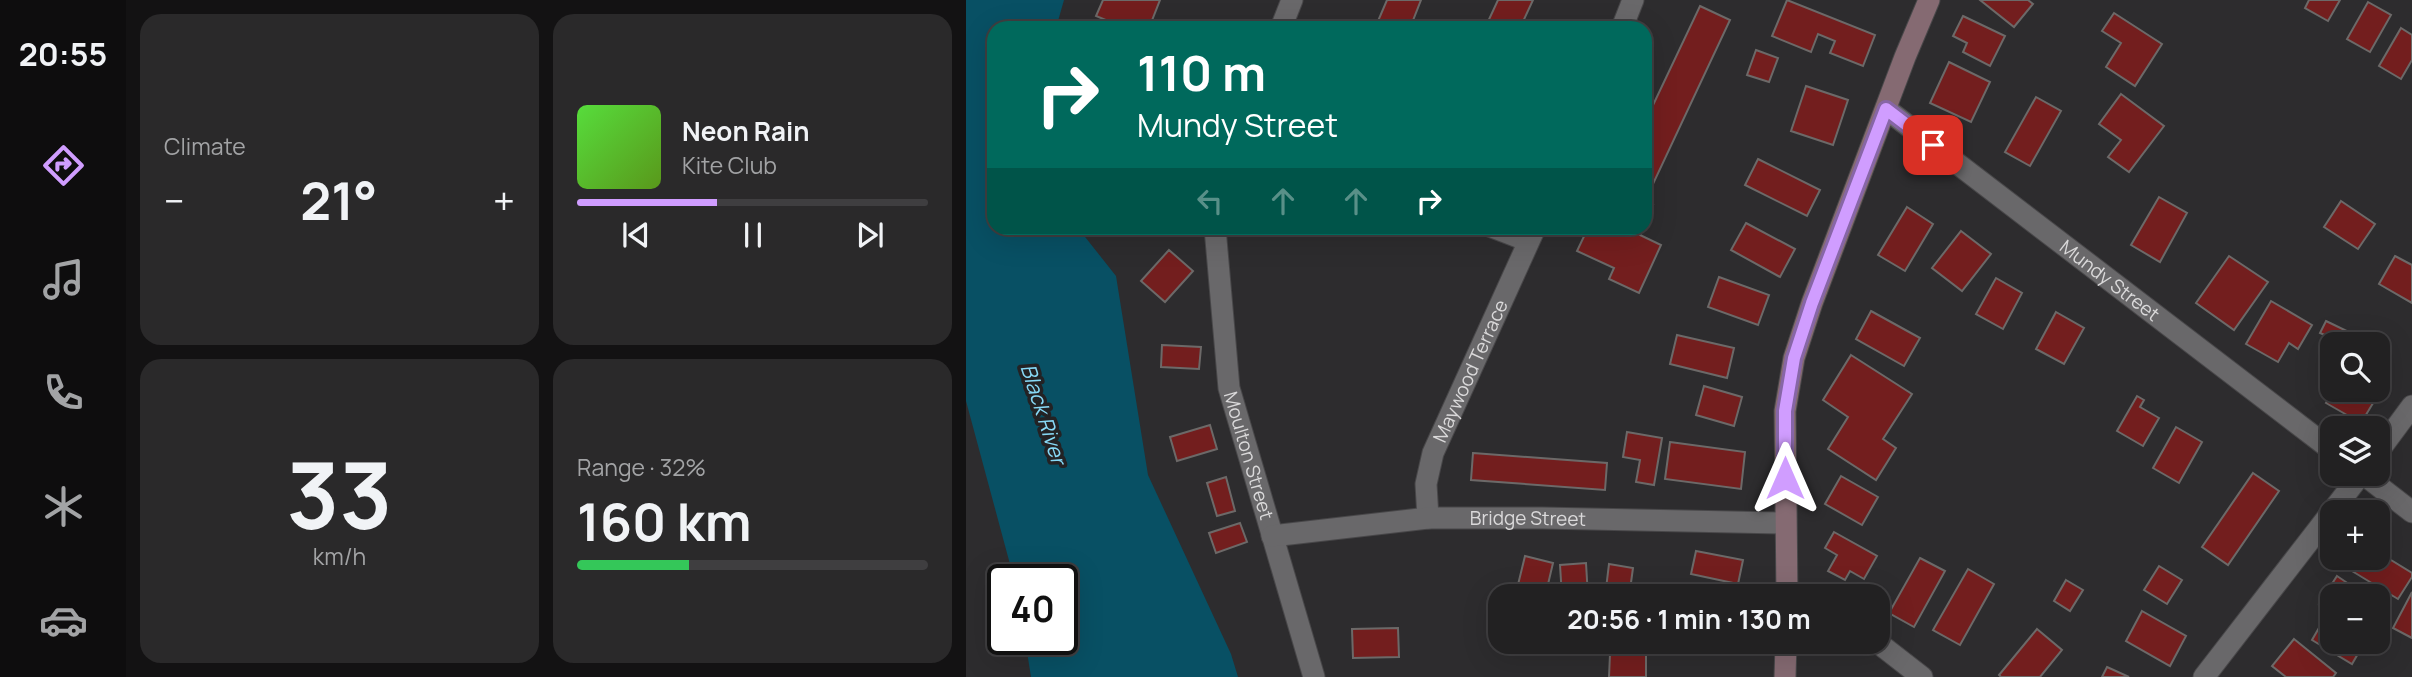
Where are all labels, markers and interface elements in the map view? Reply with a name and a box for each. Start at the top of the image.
text: 20:55 [19,32,107,76]
text: 110 m [1137,39,1266,106]
icon: right [1022,49,1113,140]
text: Mundy Street [1137,103,1338,147]
text: Neon Rain [682,113,810,149]
pin [1903,115,1963,175]
icon: arrive [1914,126,1952,164]
text: Climate [164,130,246,162]
icon: directions [39,141,88,190]
text: Kite Club [682,149,777,181]
text: 21° [300,165,377,236]
text: − [164,174,185,226]
text: + [493,174,515,226]
icon: left [1191,182,1229,220]
icon: ahead [1264,182,1302,220]
icon: ahead [1337,182,1375,220]
icon: right [1410,182,1448,220]
icon: previous [617,216,655,254]
icon: pause [734,216,772,254]
icon: next [851,216,889,254]
street label: Mundy Street [2055,234,2165,327]
icon: music [39,255,88,304]
street label: Maywood Terrace [1427,295,1514,446]
map controls [2320,332,2390,654]
button: search [2320,332,2390,402]
water label: Black River [1015,360,1074,470]
icon: phone [39,368,88,417]
street label: Moulton Street [1218,388,1280,523]
button: layers [2320,416,2390,486]
text: 33 [287,432,392,556]
position arrow [1748,441,1822,515]
text: Range · 32% [577,451,706,483]
icon: climate [39,482,88,531]
text: 160 km [577,486,751,557]
button: + [2320,500,2390,570]
street label: Bridge Street [1470,505,1586,532]
text: km/h [313,540,366,572]
speed limit sign: 40 [987,564,1078,655]
button: − [2320,584,2390,654]
icon: car [39,596,88,645]
text: 20:56 · 1 min · 130 m [1567,601,1811,637]

